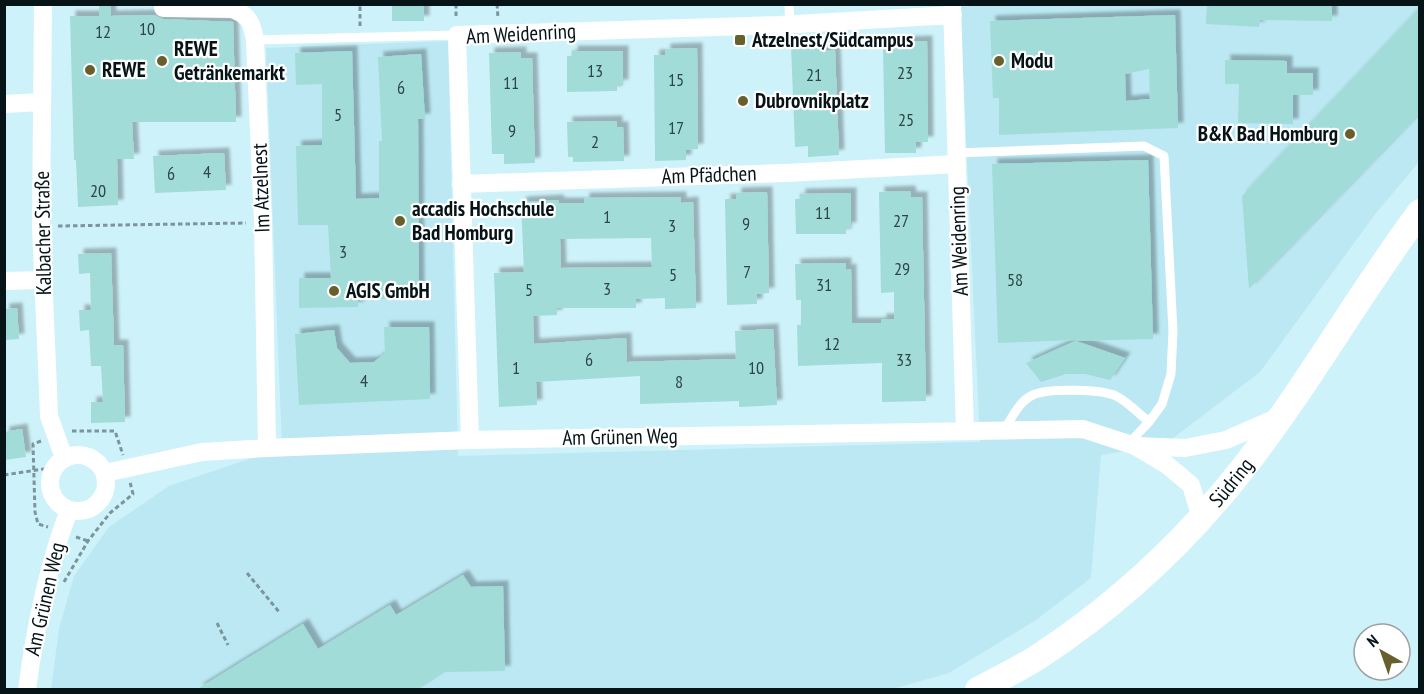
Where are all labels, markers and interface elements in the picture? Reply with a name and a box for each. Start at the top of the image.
house number: 10 [139,17,155,40]
street label: Am Weidenring [465,17,577,50]
house number: 12 [95,20,111,43]
place label: Atzelnest/Südcampus [751,26,913,53]
marker: Atzelnest/Südcampus [733,33,747,47]
place label: REWE Getränkemarkt [174,35,285,86]
place label: Modu [1011,47,1053,74]
marker: REWE Getränkemarkt [155,54,169,68]
marker: Modu [992,54,1006,68]
place label: REWE [102,56,146,83]
house number: 13 [587,59,603,82]
house number: 23 [897,61,913,84]
marker: REWE [83,63,97,77]
house number: 21 [806,63,822,86]
house number: 15 [668,68,684,91]
house number: 11 [503,71,519,94]
house number: 6 [397,76,405,99]
place label: Dubrovnikplatz [755,87,869,114]
marker: Dubrovnikplatz [736,94,750,108]
house number: 5 [334,103,342,126]
house number: 25 [898,108,914,131]
house number: 17 [668,116,684,139]
house number: 9 [508,119,516,142]
place label: B&K Bad Homburg [1198,120,1338,147]
marker: B&K Bad Homburg [1343,127,1357,141]
house number: 2 [591,130,599,153]
street label: Im Atzelnest [245,143,276,233]
street label: Am Pfädchen [661,159,757,190]
house number: 4 [203,160,211,183]
house number: 6 [167,162,175,185]
street label: Kalbacher Straße [28,171,57,295]
house number: 20 [90,179,106,202]
street label: Am Weidenring [943,186,974,296]
place label: accadis Hochschule Bad Homburg [412,195,554,246]
house number: 11 [815,201,831,224]
house number: 1 [603,205,611,228]
house number: 27 [893,209,909,232]
house number: 9 [742,212,750,235]
marker: accadis Hochschule Bad Homburg [393,214,407,228]
house number: 3 [668,214,676,237]
house number: 3 [339,240,347,263]
house number: 29 [894,257,910,280]
house number: 7 [743,260,751,283]
house number: 5 [669,263,677,286]
house number: 58 [1007,268,1023,291]
house number: 31 [816,273,832,296]
place label: AGIS GmbH [345,277,430,304]
house number: 3 [603,277,611,300]
house number: 5 [525,278,533,301]
marker: AGIS GmbH [327,284,341,298]
house number: 12 [824,332,840,355]
house number: 6 [585,348,593,371]
house number: 33 [896,348,912,371]
house number: 1 [512,356,520,379]
house number: 10 [748,356,764,379]
house number: 4 [360,369,368,392]
house number: 8 [675,370,683,393]
street label: Am Grünen Weg [562,422,678,451]
street label: Südring [1203,452,1259,512]
street label: Am Grünen Weg [18,540,71,658]
north arrow [1352,622,1412,682]
text: N [1363,630,1382,651]

